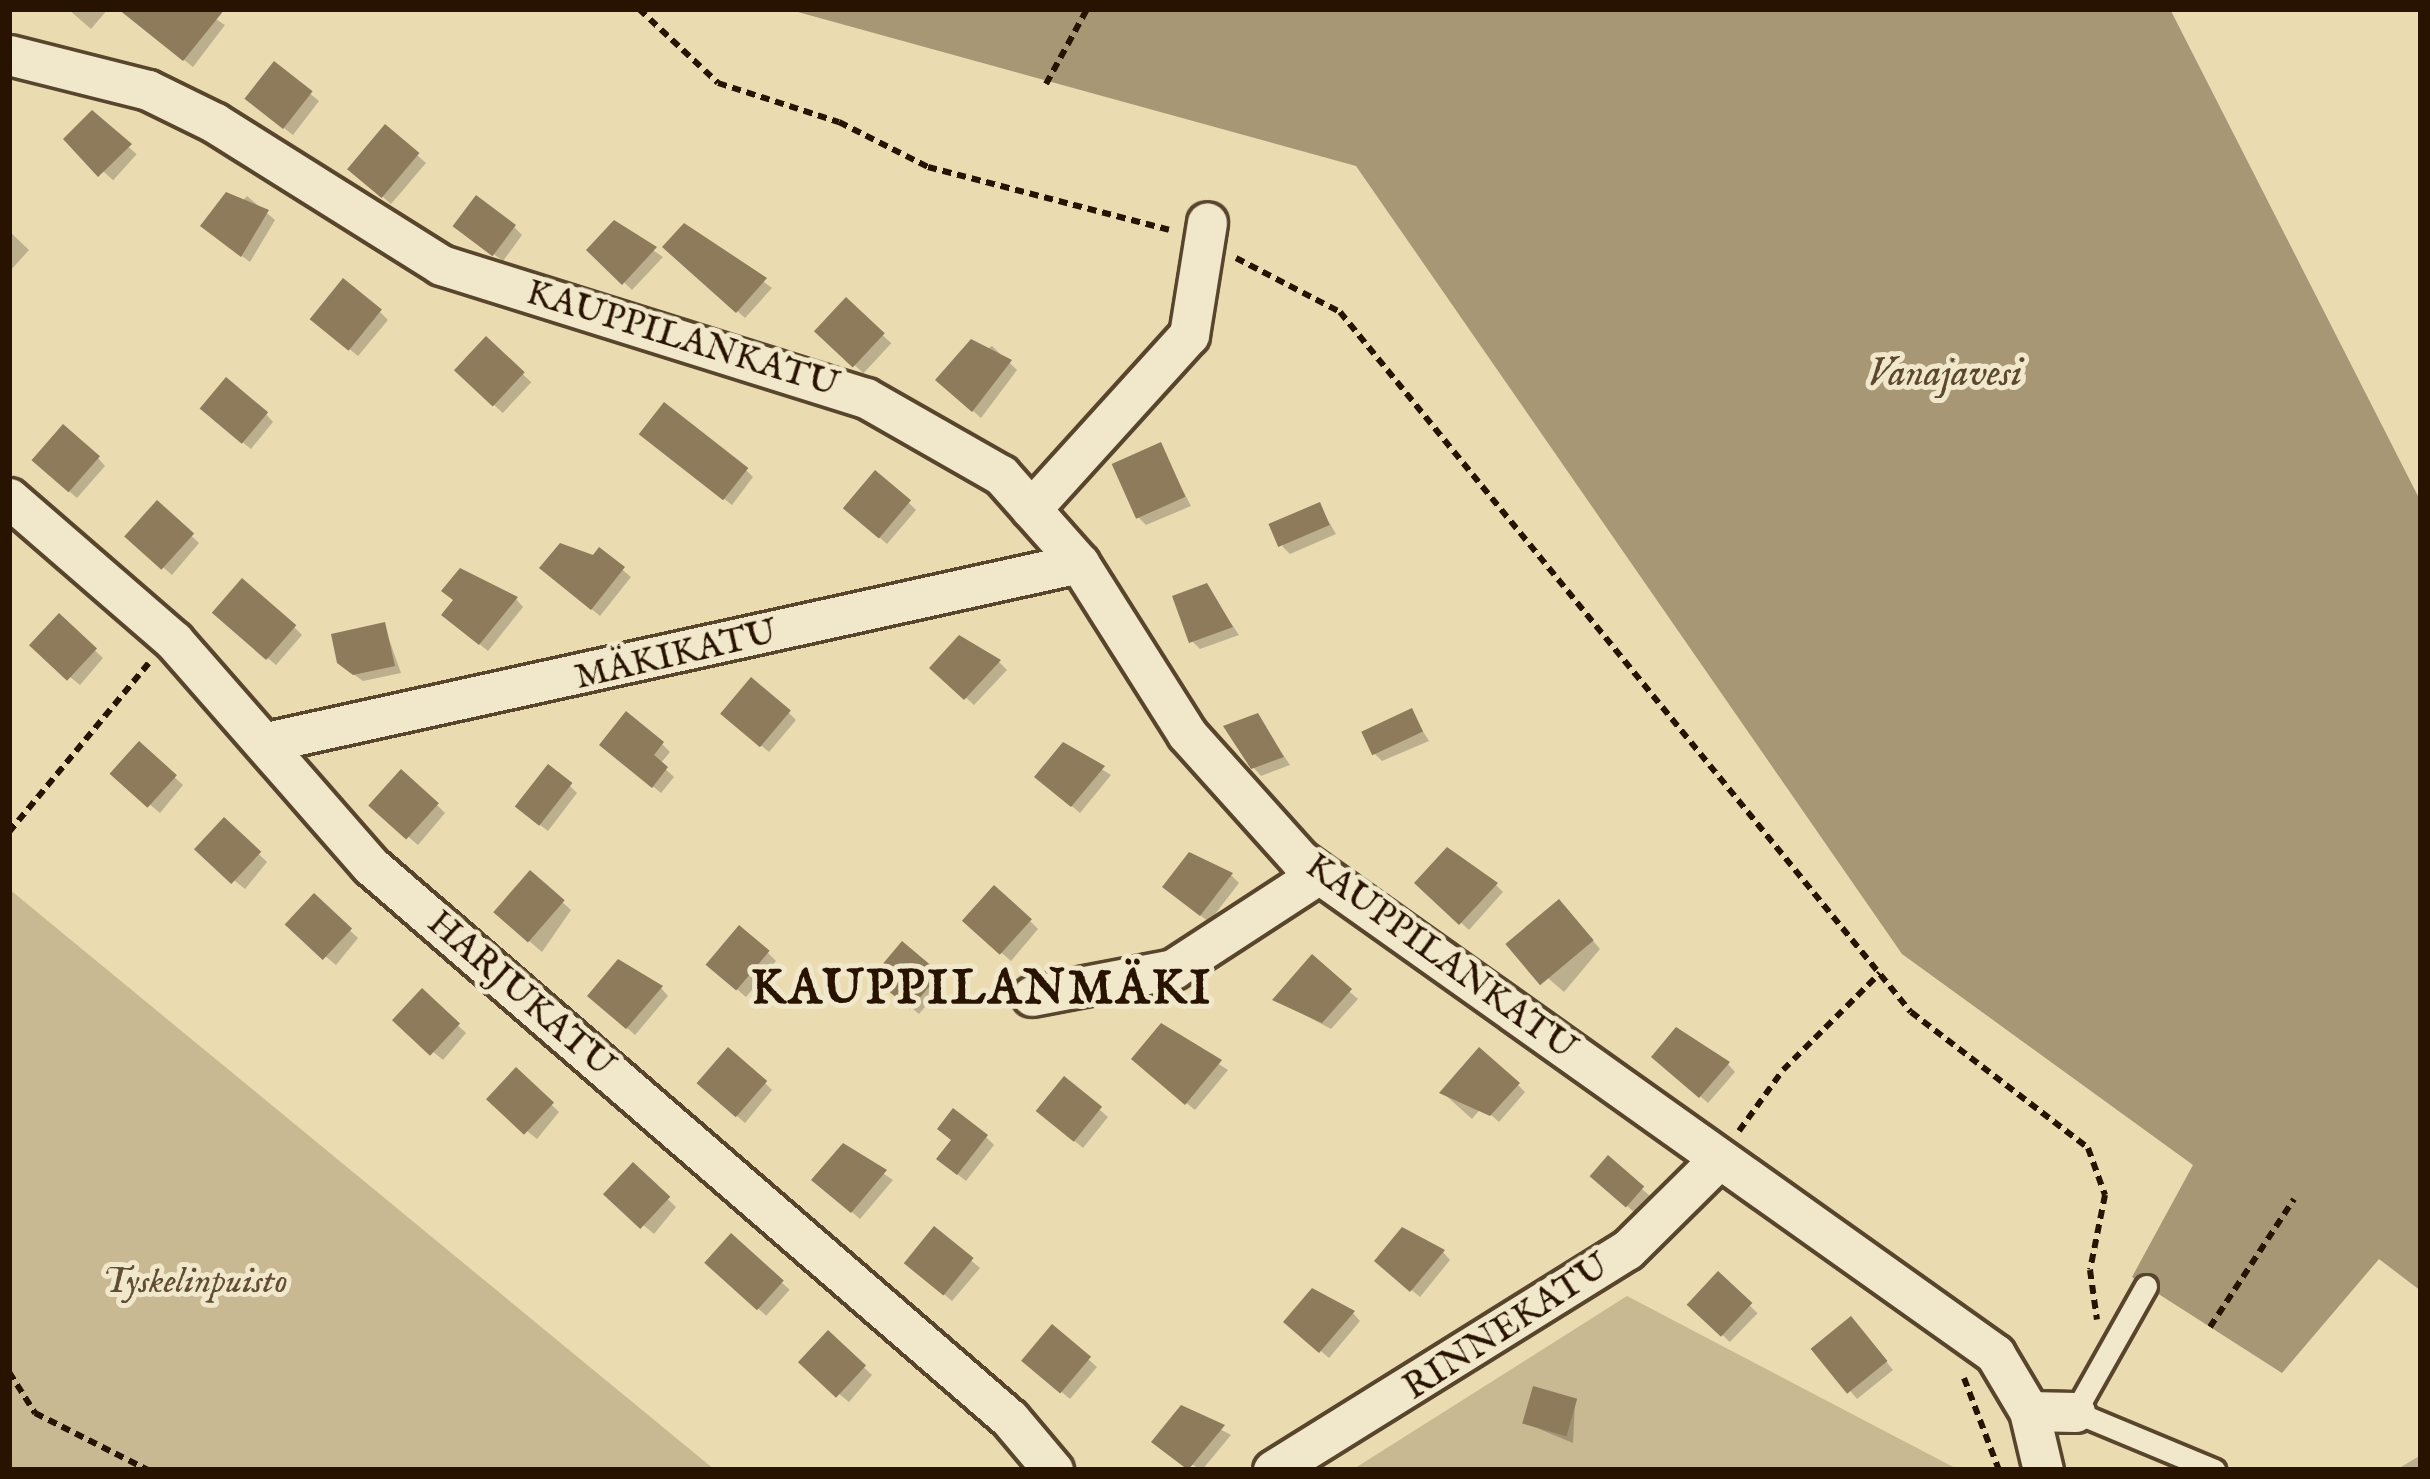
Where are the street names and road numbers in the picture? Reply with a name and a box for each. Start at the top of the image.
street label: KAUPPILANKATU [521,272,843,408]
street label: MÄKIKATU [571,612,781,700]
street label: KAUPPILANKATU [1296,845,1584,1071]
street label: HARJUKATU [418,902,622,1088]
street label: RINNEKATU [1396,1246,1618,1410]

